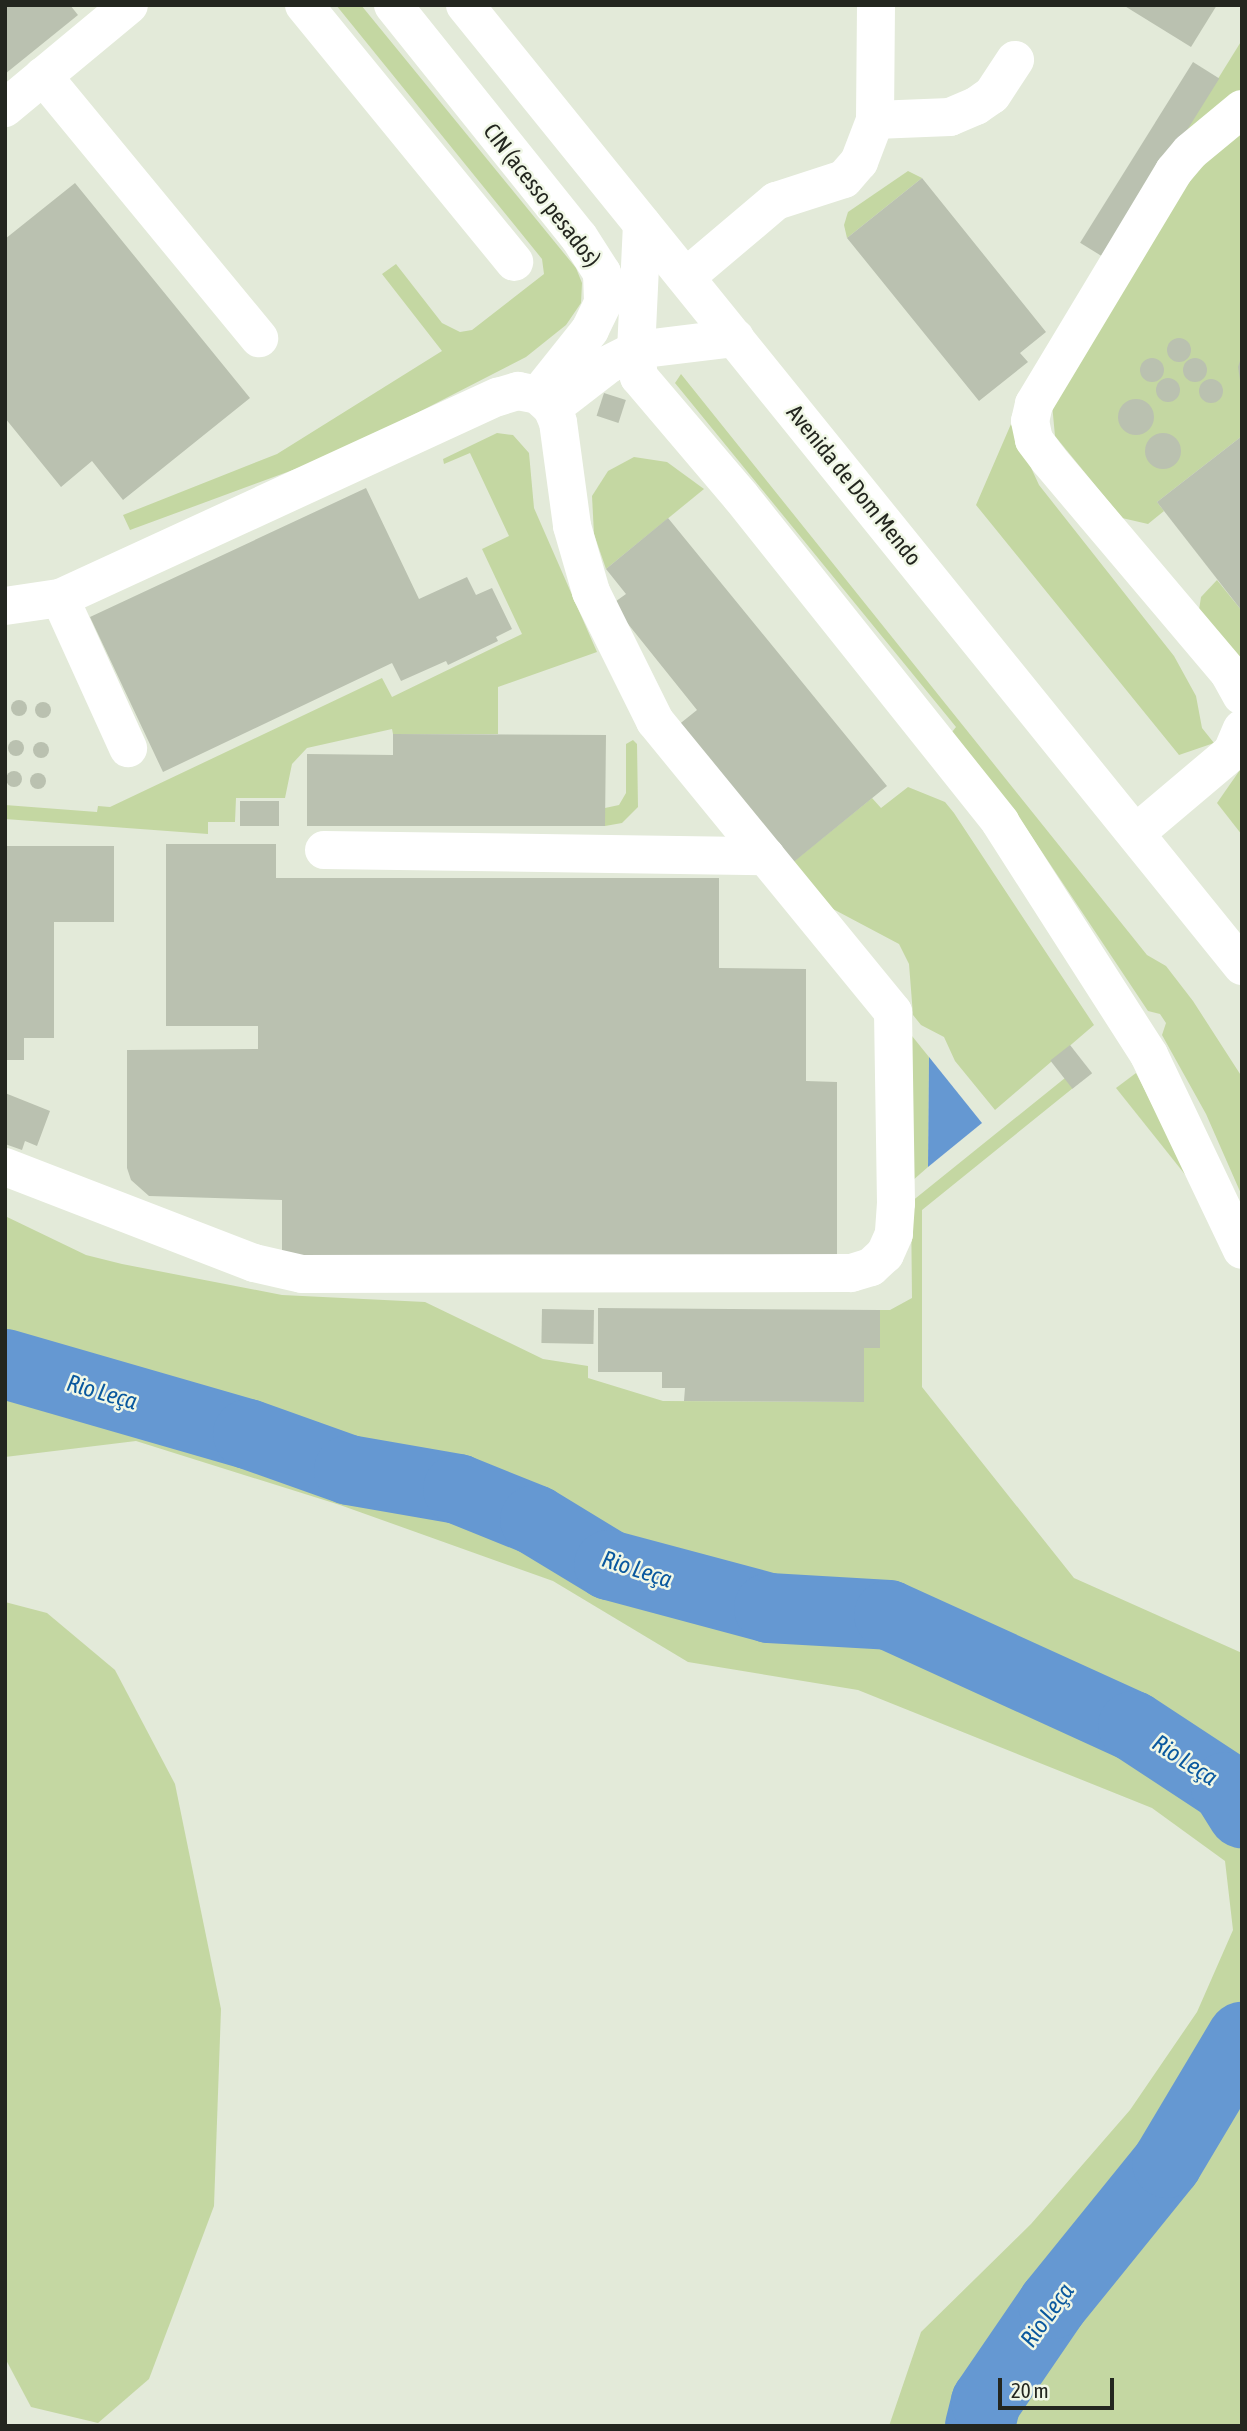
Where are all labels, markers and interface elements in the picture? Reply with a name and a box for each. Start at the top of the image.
street label: CIN (acesso pesados) [478,118,606,272]
street label: Avenida de Dom Mendo [781,399,927,571]
water label: Rio Leça [64,1368,140,1416]
water label: Rio Leça [598,1544,676,1594]
water label: Rio Leça [1147,1728,1223,1792]
water label: Rio Leça [1014,2277,1080,2353]
scale bar [1002,2364,1118,2408]
text: 20 m [1011,2378,1049,2402]

